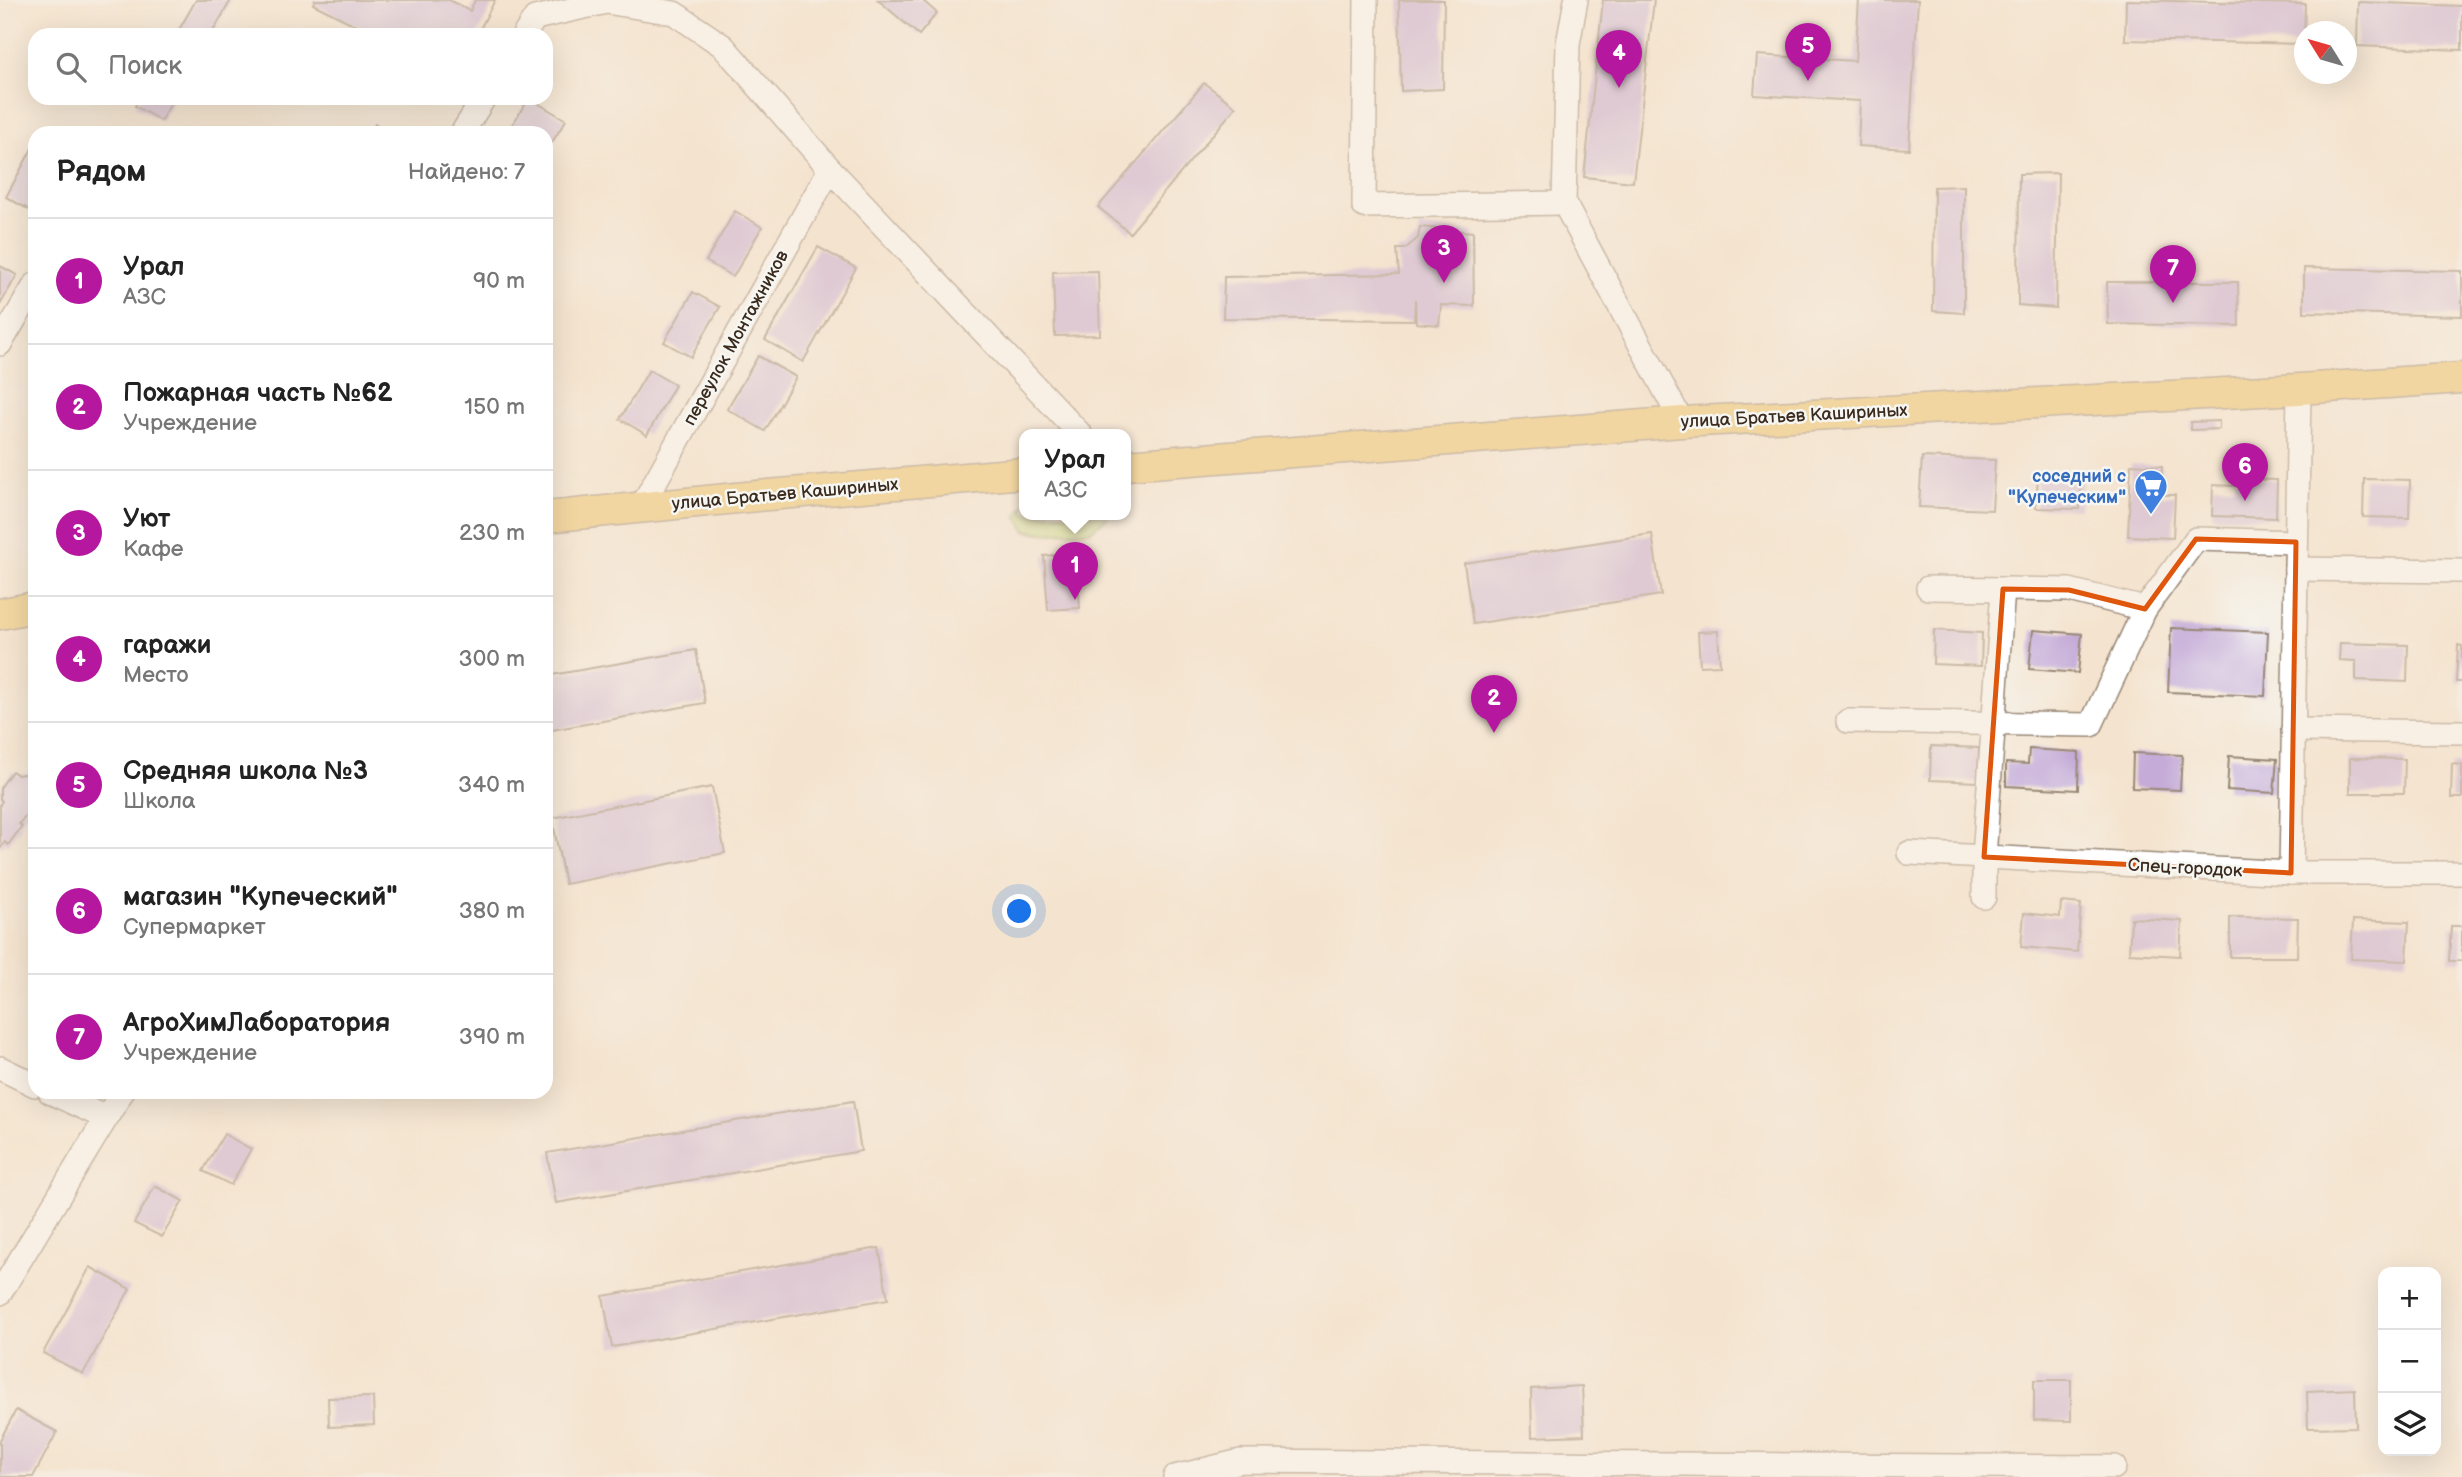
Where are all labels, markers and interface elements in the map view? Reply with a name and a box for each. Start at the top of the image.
north arrow [2294,21,2357,84]
pin: 5 [1785,23,1831,81]
search box [28,28,553,105]
pin: 4 [1596,30,1642,88]
icon: search [52,48,90,86]
text: Поиск [108,51,182,82]
text: Рядом [56,154,146,190]
text: Найдено: 7 [408,158,525,186]
pin: 3 [1421,225,1467,283]
pin: 7 [2150,245,2196,303]
street label: переулок Монтажников [679,246,793,429]
text: Урал [123,252,184,283]
text: 1 [74,267,84,295]
text: 90 m [473,267,525,295]
text: АЗС [123,283,166,311]
text: Пожарная часть №62 [123,378,393,409]
text: 2 [72,393,86,421]
text: 150 m [464,393,525,421]
street label: улица Братьев Кашириных [1680,400,1908,432]
text: Учреждение [123,409,257,437]
popup [1019,429,1131,520]
pin: 6 [2222,443,2268,501]
text: Урал [1044,445,1106,476]
place label: соседний с "Купеческим" [2008,466,2126,508]
supermarket icon: соседний с "Купеческим" [2132,467,2170,516]
street label: улица Братьев Кашириных [671,474,899,514]
text: АЗС [1044,476,1087,504]
text: Уют [123,504,170,535]
text: 3 [72,519,86,547]
text: 230 m [459,519,525,547]
text: Кафе [123,535,184,563]
pin: 1 [1052,542,1098,600]
text: гаражи [123,630,211,661]
text: 4 [72,645,86,673]
text: 300 m [459,645,525,673]
text: Место [123,661,189,689]
pin: 2 [1471,675,1517,733]
text: Средняя школа №3 [123,756,368,787]
text: 5 [72,771,86,799]
text: 340 m [458,771,525,799]
text: Школа [123,787,196,815]
street label: Спец-городок [2127,855,2243,882]
text: магазин "Купеческий" [123,882,398,913]
your location [1002,894,1036,928]
text: 6 [72,897,86,925]
text: 380 m [459,897,525,925]
text: Супермаркет [123,913,266,941]
text: АгроХимЛаборатория [123,1008,390,1039]
text: 7 [73,1023,85,1051]
text: 390 m [459,1023,525,1051]
text: Учреждение [123,1039,257,1067]
map controls [2378,1267,2441,1456]
button: + [2378,1267,2441,1330]
button: − [2378,1330,2441,1393]
button: layers [2378,1393,2441,1456]

